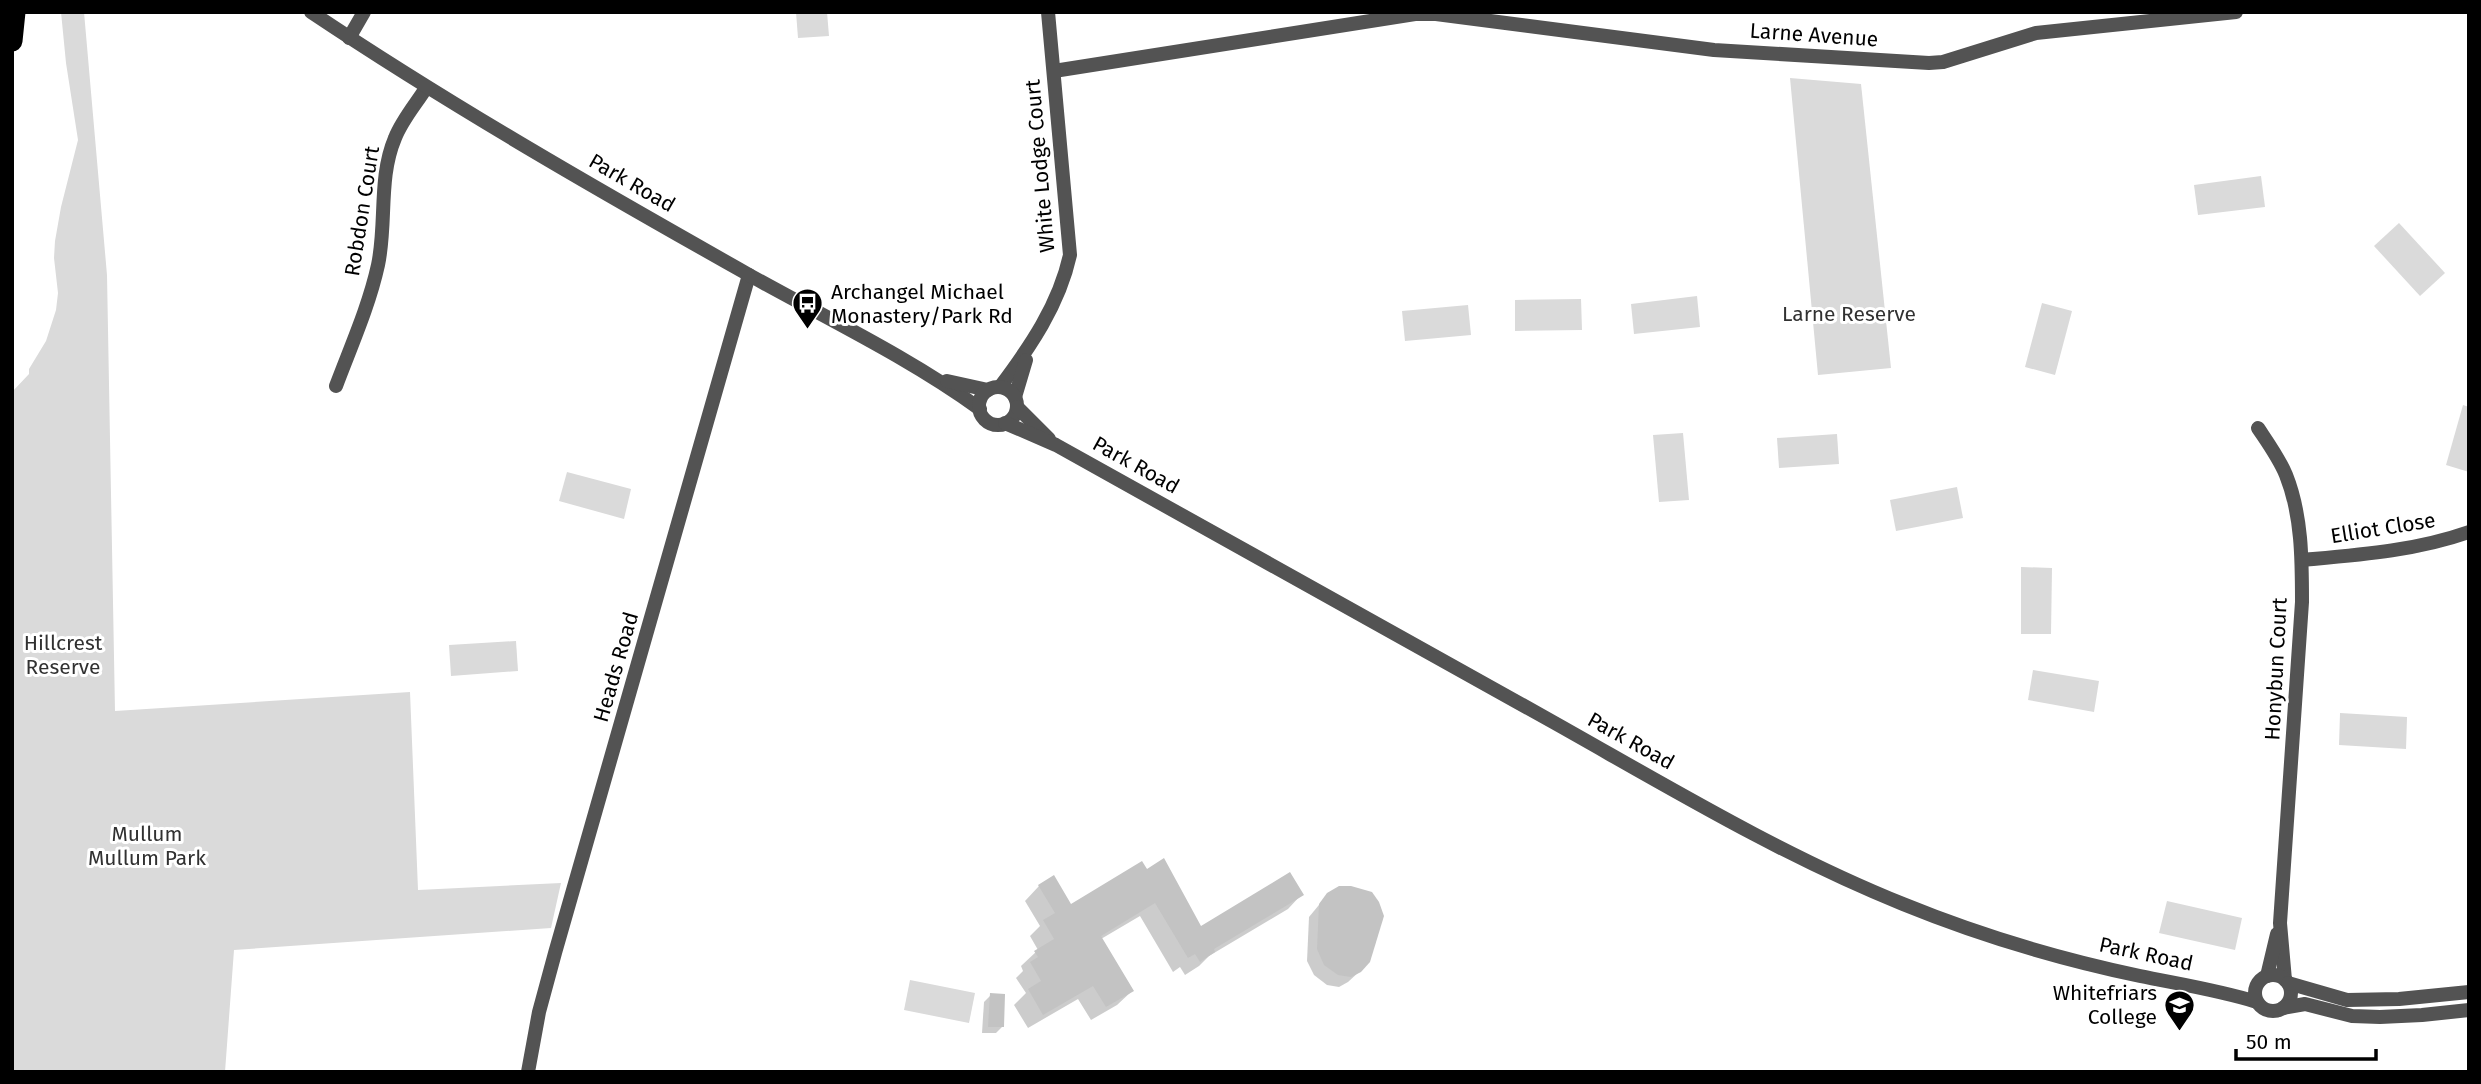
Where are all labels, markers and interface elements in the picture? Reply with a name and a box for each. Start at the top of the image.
street label: Larne Avenue [1749,18,1879,52]
street label: White Lodge Court [1019,78,1061,254]
street label: Robdon Court [339,144,385,278]
street label: Park Road [584,148,680,218]
place label: Archangel Michael Monastery/Park Rd [831,279,1013,329]
bus stop icon: Archangel Michael Monastery/Park Rd [791,287,825,331]
park label: Larne Reserve [1782,301,1916,327]
street label: Park Road [1088,431,1184,499]
street label: Elliot Close [2329,507,2437,549]
street label: Honybun Court [2259,596,2293,741]
street label: Heads Road [588,609,644,725]
park label: Hillcrest Reserve [24,630,103,680]
street label: Park Road [1583,707,1679,775]
park label: Mullum Mullum Park [88,821,206,871]
street label: Park Road [2097,931,2195,977]
place label: Whitefriars College [2053,980,2157,1030]
school or university icon: Whitefriars College [2163,988,2197,1032]
scale bar [2236,1018,2376,1062]
text: 50 m [2246,1029,2292,1055]

